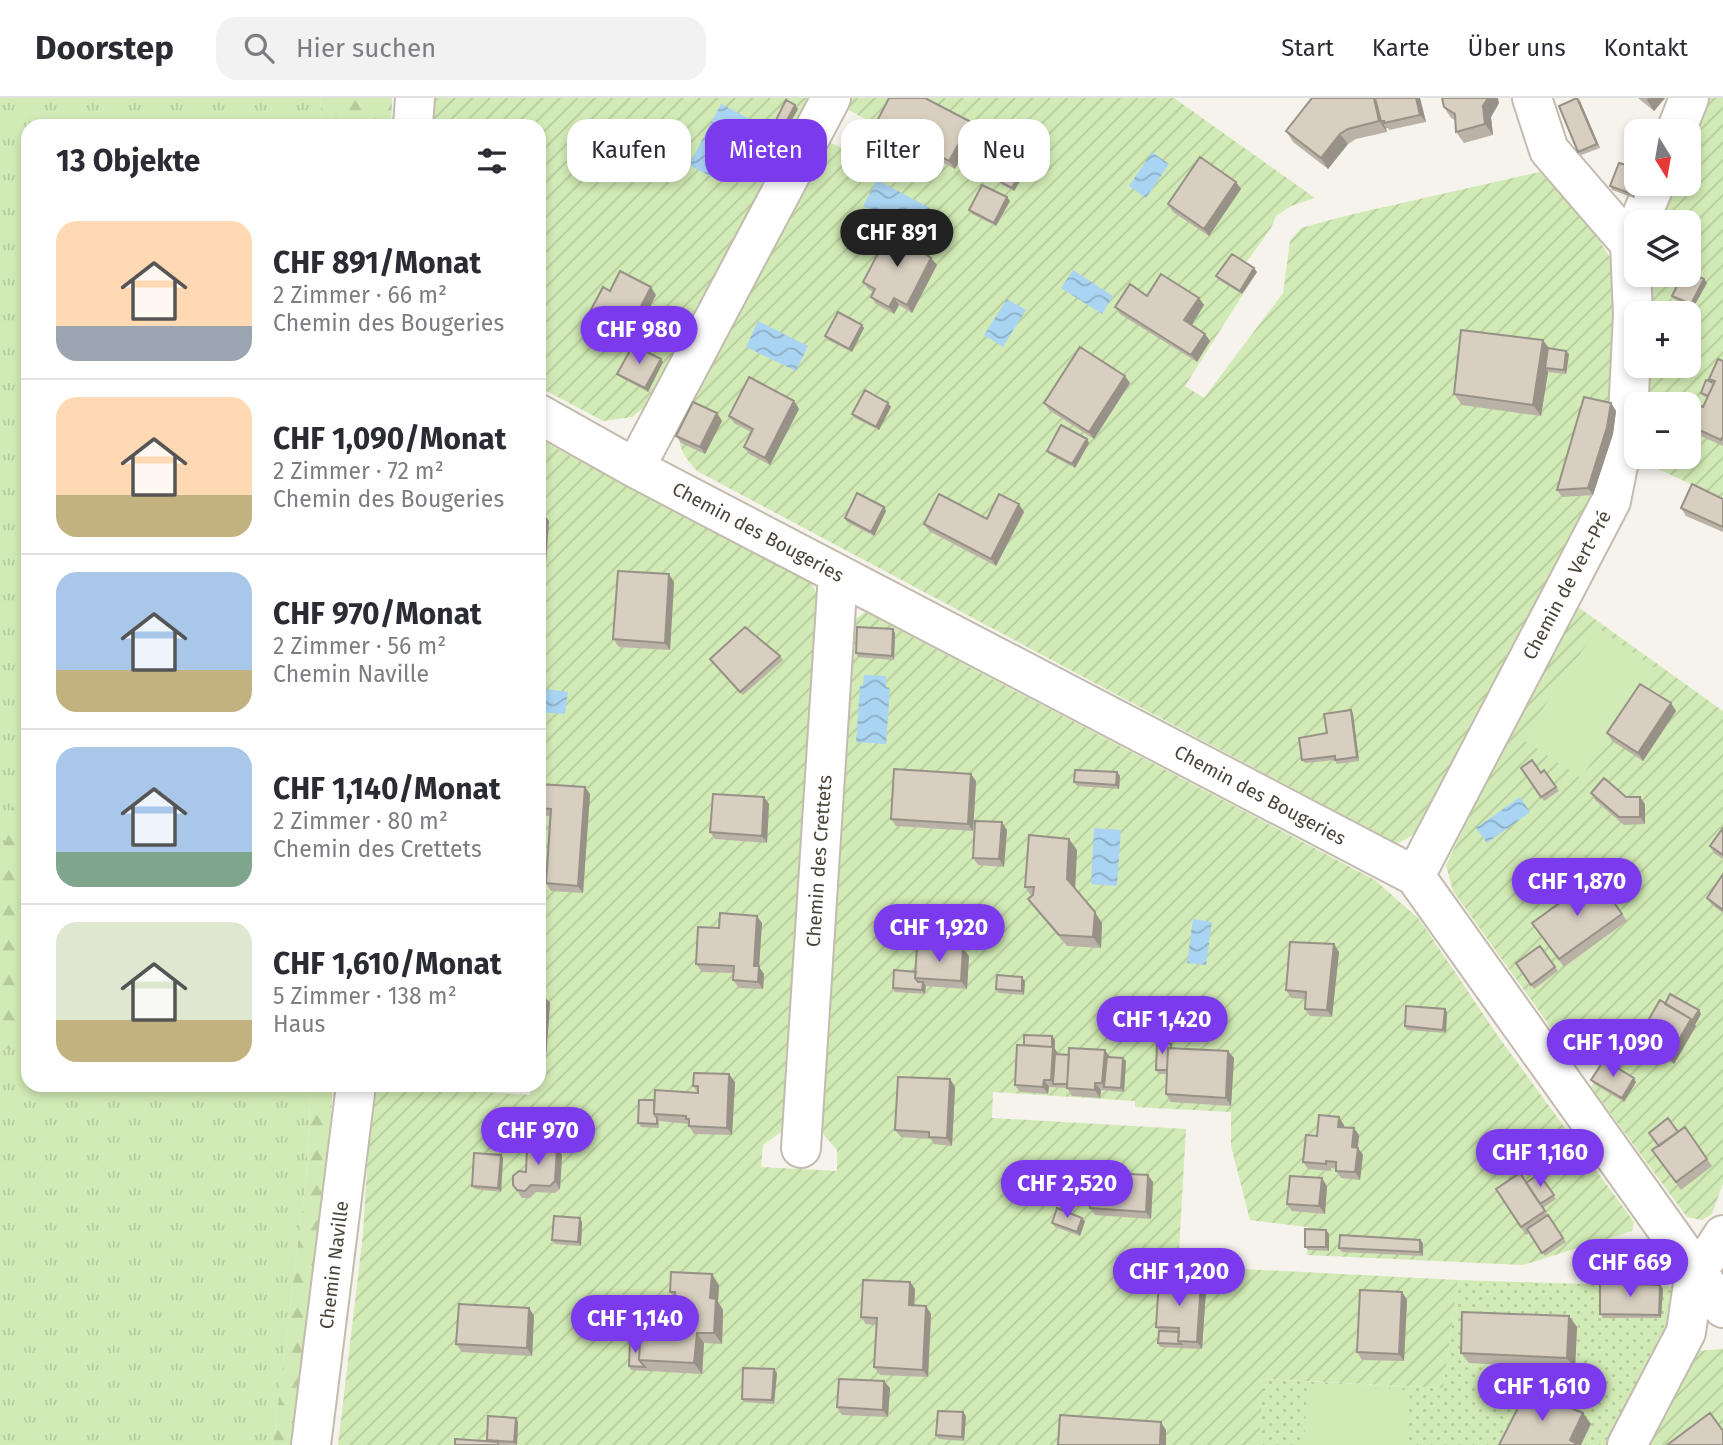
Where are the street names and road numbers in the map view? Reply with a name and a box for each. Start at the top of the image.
street label: Chemin des Bougeries [668,477,848,587]
street label: Chemin de Vert-Pré [1518,506,1616,664]
street label: Chemin des Bougeries [1170,740,1350,850]
street label: Chemin des Crettets [802,774,836,948]
street label: Chemin Naville [315,1200,353,1330]

